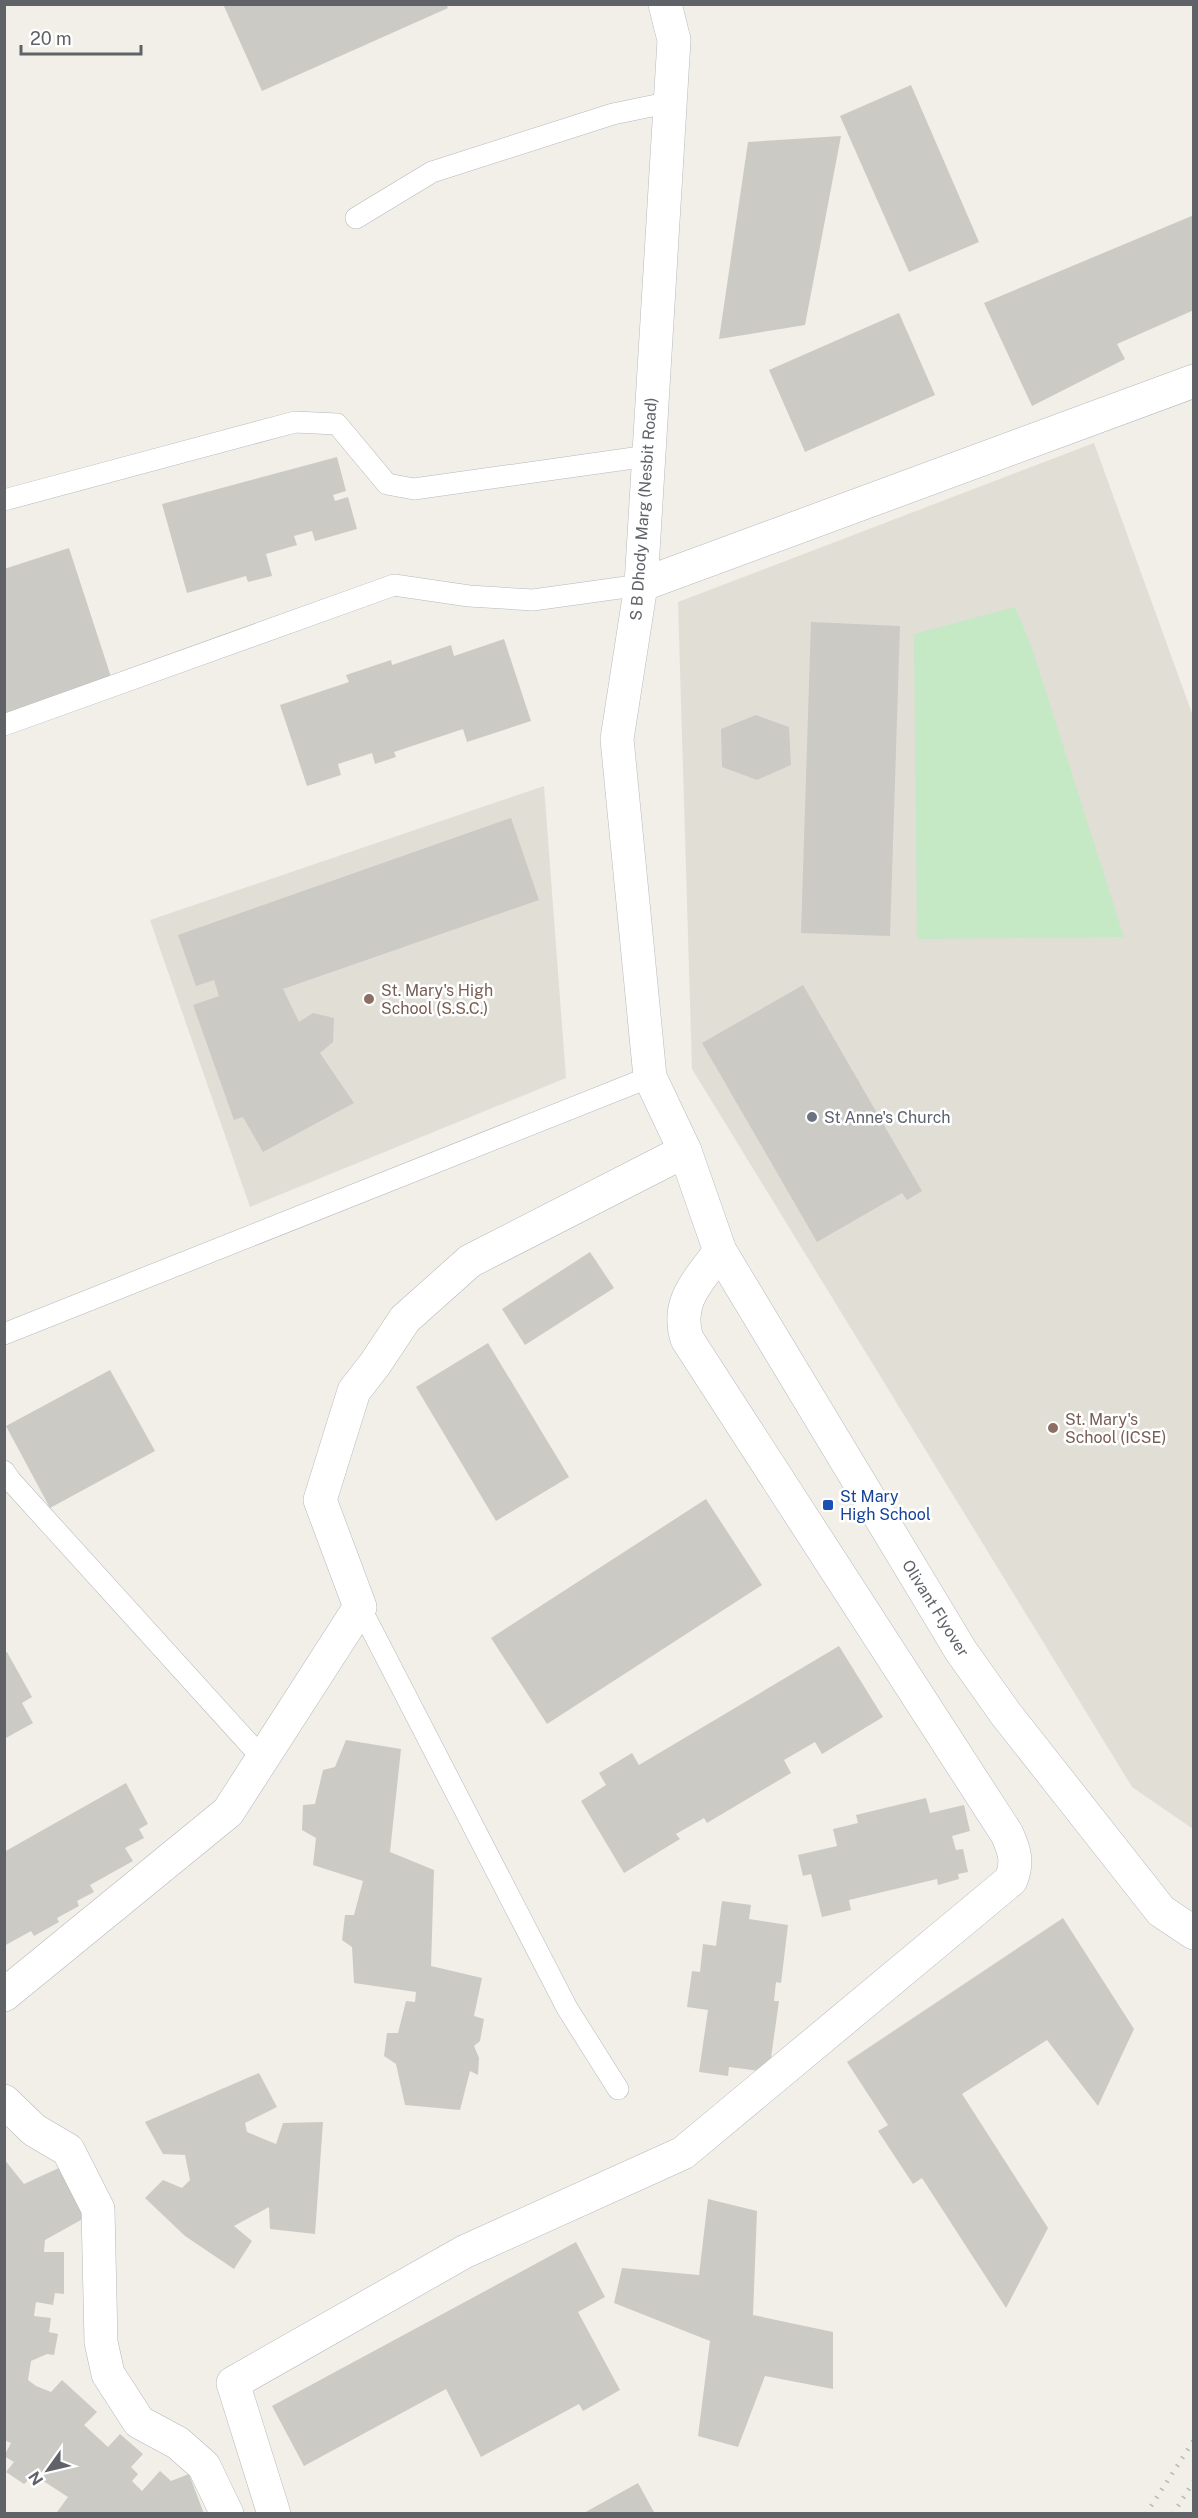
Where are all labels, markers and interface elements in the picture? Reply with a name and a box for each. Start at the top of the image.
scale bar [21,18,141,56]
text: 20 m [30,28,72,49]
street label: S B Dhody Marg (Nesbit Road) [626,397,661,621]
place label: St. Mary's High School (S.S.C.) [381,981,493,1018]
marker: St. Mary's High School (S.S.C.) [362,992,376,1006]
place label: St Anne's Church [824,1108,951,1127]
marker: St Anne's Church [805,1110,819,1124]
place label: St. Mary's School (ICSE) [1065,1410,1166,1447]
marker: St. Mary's School (ICSE) [1046,1421,1060,1435]
place label: St Mary High School [840,1487,931,1524]
marker: St Mary High School [821,1498,835,1512]
street label: Olivant Flyover [898,1556,973,1660]
north arrow [18,2440,78,2500]
text: N [25,2468,47,2489]

